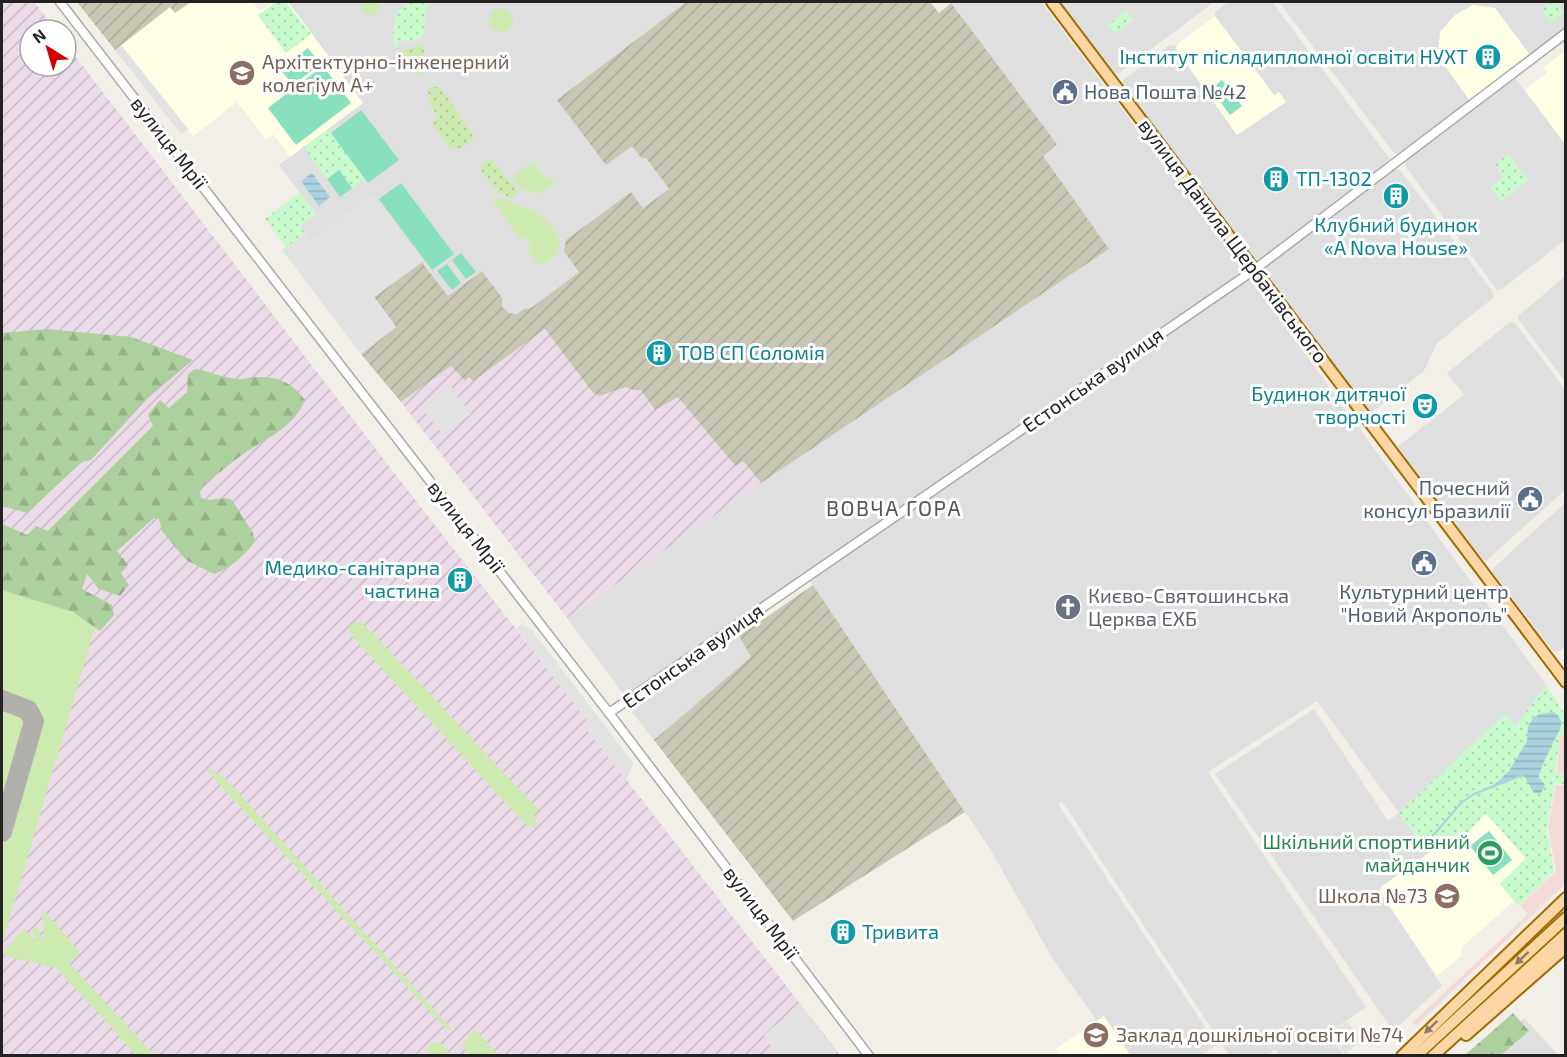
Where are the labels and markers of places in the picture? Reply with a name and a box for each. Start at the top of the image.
building icon: Інститут післядипломної освіти НУХТ [1473,42,1503,72]
place label: Інститут післядипломної освіти НУХТ [1120,44,1468,69]
place label: Архітектурно-інженерний колегіум А+ [262,49,509,97]
school or university icon: Архітектурно-інженерний колегіум А+ [227,58,257,88]
public building icon: Нова Пошта №42 [1050,77,1080,107]
place label: Нова Пошта №42 [1084,79,1246,103]
building icon: ТП-1302 [1261,164,1291,194]
place label: ТП-1302 [1296,166,1372,190]
building icon: Клубний будинок «A Nova House» [1381,181,1411,211]
place label: Клубний будинок «A Nova House» [1314,212,1478,259]
building icon: ТОВ СП Соломія [644,338,674,368]
place label: ТОВ СП Соломія [678,340,825,364]
place label: Будинок дитячої творчості [1251,381,1407,428]
theatre icon: Будинок дитячої творчості [1410,391,1440,421]
place label: Почесний консул Бразилії [1363,475,1511,523]
public building icon: Почесний консул Бразилії [1515,484,1545,514]
public building icon: Культурний центр "Новий Акрополь" [1409,548,1439,578]
place label: Медико-санітарна частина [265,555,440,602]
building icon: Медико-санітарна частина [445,565,475,595]
place label: Культурний центр "Новий Акрополь" [1339,579,1509,626]
place label: Києво-Святошинська Церква ЕХБ [1088,583,1289,630]
church icon: Києво-Святошинська Церква ЕХБ [1053,592,1083,622]
place label: Шкільний спортивний майданчик [1262,829,1470,876]
sports icon: Шкільний спортивний майданчик [1475,838,1505,868]
school or university icon: Школа №73 [1432,881,1462,911]
place label: Школа №73 [1318,883,1428,907]
building icon: Тривита [828,917,858,947]
place label: Тривита [862,919,939,943]
school or university icon: Заклад дошкільної освіти №74 [1081,1020,1111,1050]
place label: Заклад дошкільної освіти №74 [1116,1022,1404,1046]

